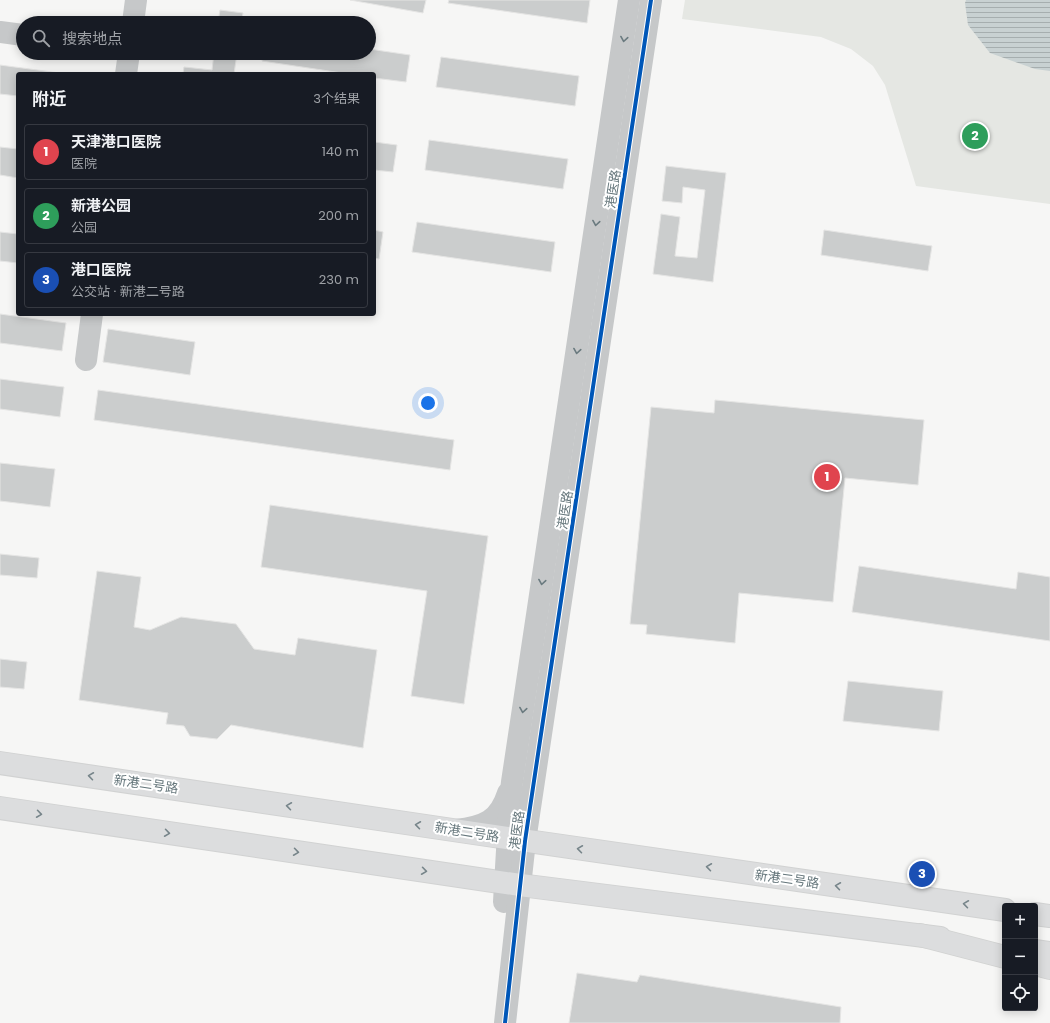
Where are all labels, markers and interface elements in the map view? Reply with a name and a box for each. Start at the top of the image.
search box [16,16,376,60]
icon: search [30,27,52,49]
text: 搜索地点 [62,28,122,49]
one-way arrow [620,35,629,42]
text: 附近 [32,87,66,111]
text: 3个结果 [313,89,360,108]
pin: 2 [962,121,988,151]
text: 天津港口医院 [71,131,161,152]
text: 1 [44,142,48,161]
text: 140 m [322,142,359,161]
text: 医院 [71,154,97,173]
street label: 港医路 [601,168,625,210]
text: 新港公园 [71,195,131,216]
text: 2 [42,206,50,225]
text: 200 m [318,206,359,225]
text: 公园 [71,218,97,237]
one-way arrow [592,219,601,226]
text: 港口医院 [71,259,131,280]
text: 3 [42,270,50,289]
text: 230 m [319,270,359,289]
text: 公交站 · 新港二号路 [71,282,185,301]
one-way arrow [573,348,582,354]
your location [418,393,438,413]
pin: 1 [814,462,840,492]
street label: 港医路 [553,489,577,531]
one-way arrow [538,579,547,585]
one-way arrow [519,707,528,713]
street label: 新港二号路 [112,770,180,798]
one-way arrow [88,772,94,781]
one-way arrow [286,802,292,811]
one-way arrow [36,809,42,818]
street label: 港医路 [505,809,529,851]
street label: 新港二号路 [433,818,501,846]
one-way arrow [415,821,421,830]
one-way arrow [164,828,170,837]
one-way arrow [577,845,583,854]
one-way arrow [293,847,299,856]
pin: 3 [909,859,935,889]
one-way arrow [706,863,712,872]
street label: 新港二号路 [753,865,821,893]
one-way arrow [421,866,427,875]
one-way arrow [835,882,841,891]
one-way arrow [963,900,969,909]
map controls [1002,903,1038,1011]
button: + [1002,903,1038,939]
button: − [1002,939,1038,975]
button: locate [1002,975,1038,1011]

